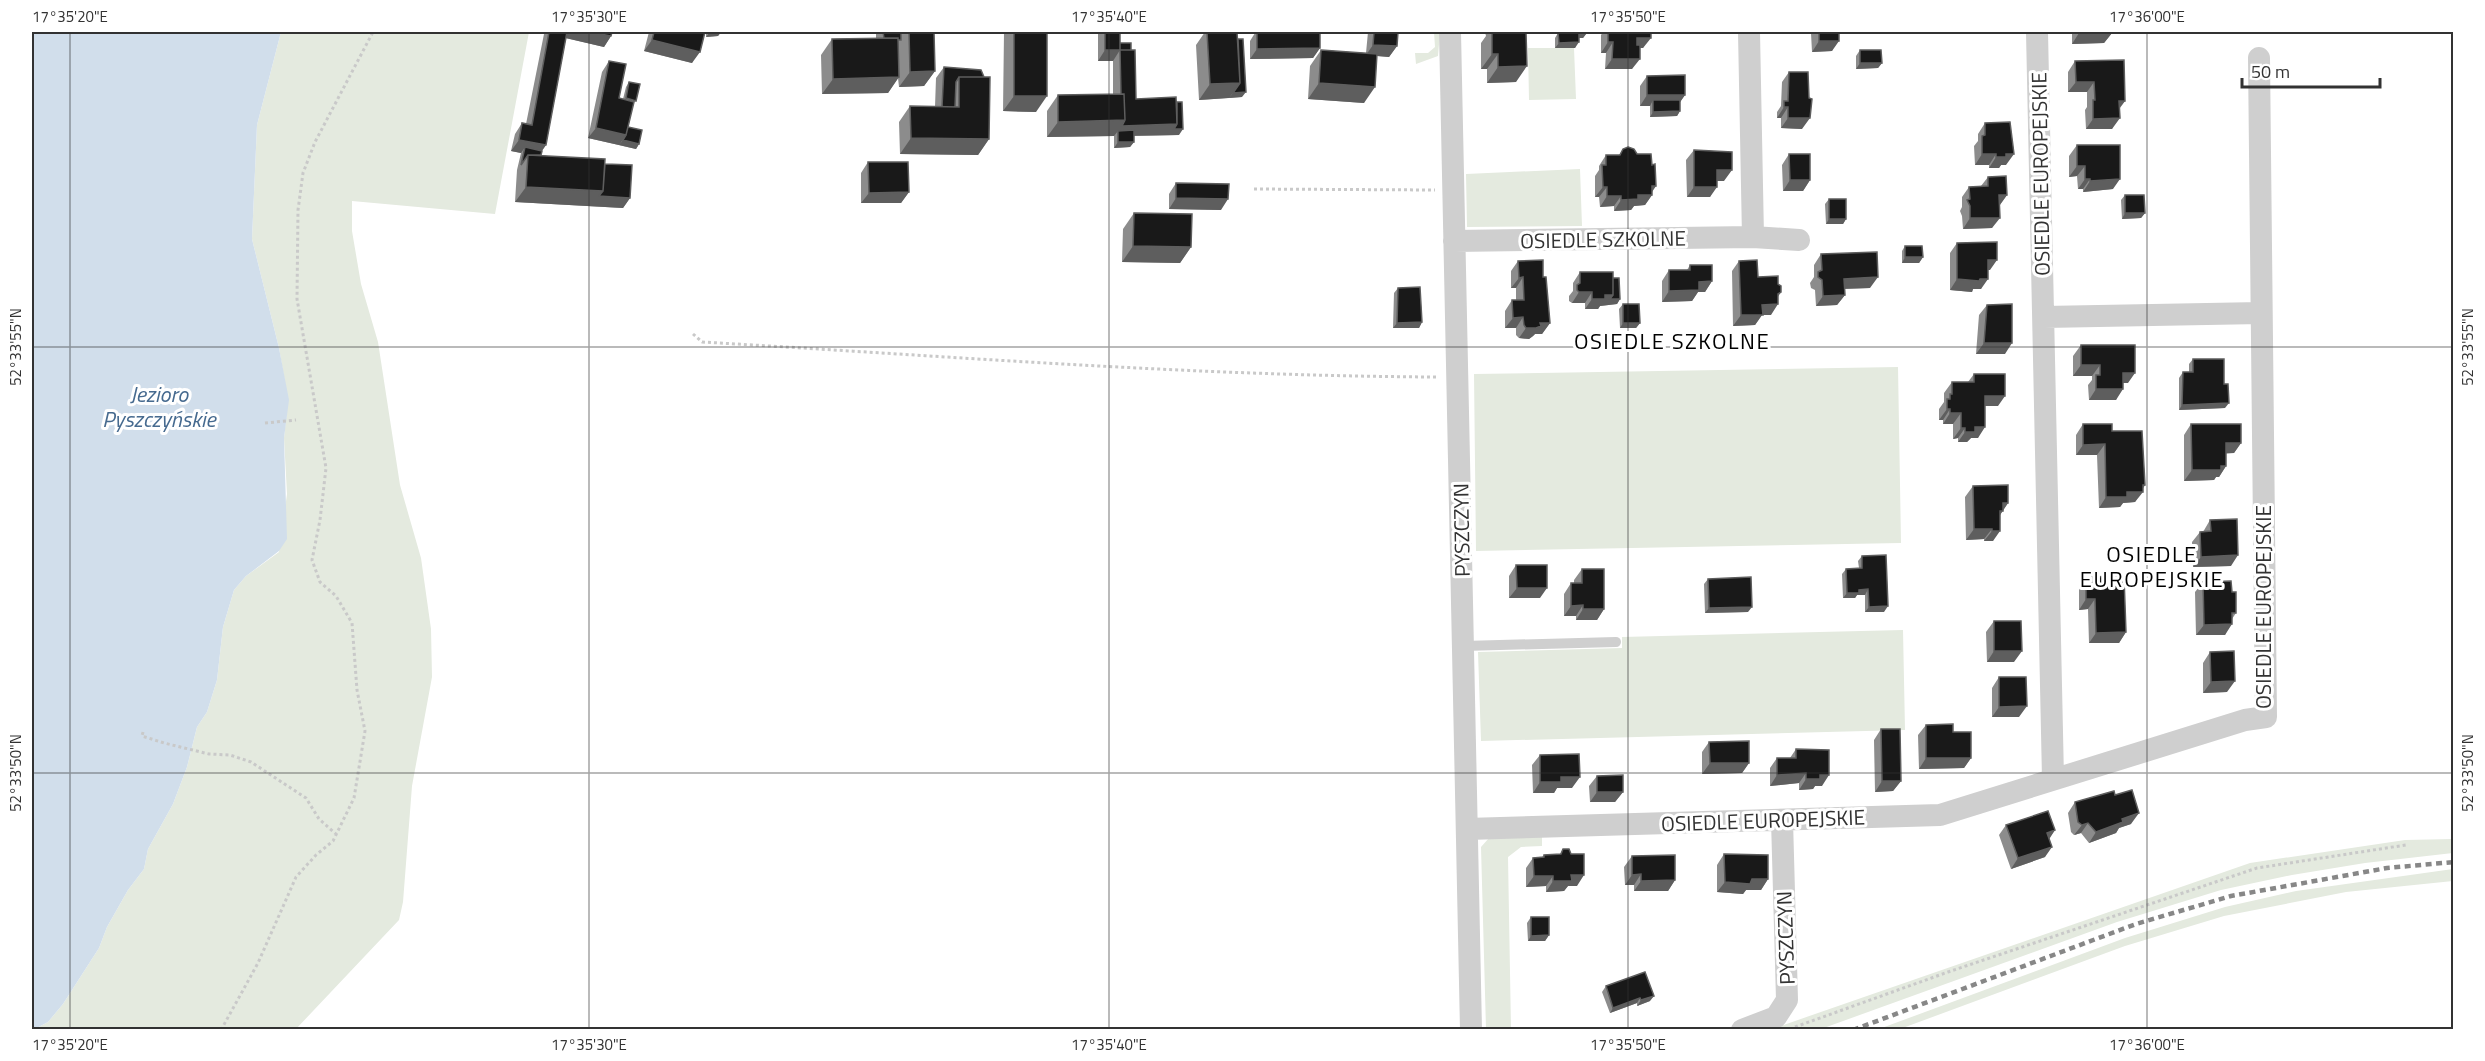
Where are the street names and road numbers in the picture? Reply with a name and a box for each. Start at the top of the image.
street label: OSIEDLE EUROPEJSKIE [2022,72,2058,276]
street label: OSIEDLE SZKOLNE [1520,222,1686,256]
street label: PYSZCZYN [1444,483,1478,577]
street label: OSIEDLE EUROPEJSKIE [2247,505,2279,709]
street label: OSIEDLE EUROPEJSKIE [1660,800,1866,840]
street label: PYSZCZYN [1767,891,1803,985]

